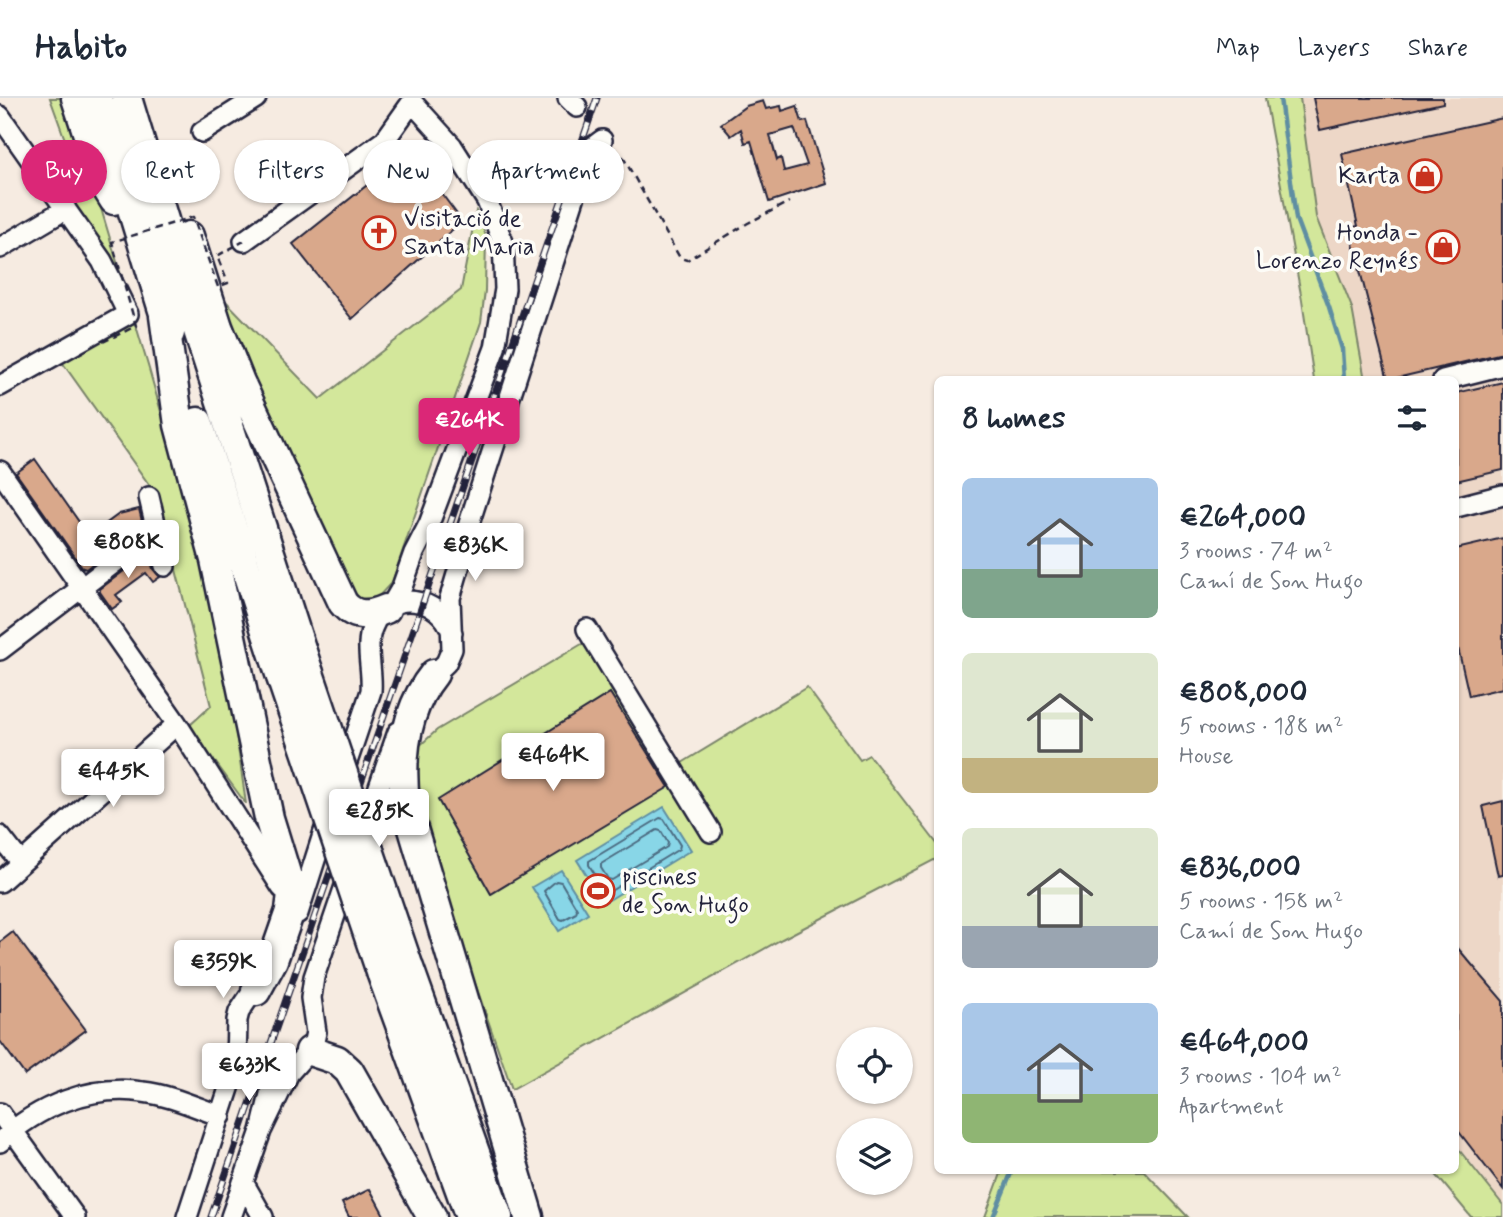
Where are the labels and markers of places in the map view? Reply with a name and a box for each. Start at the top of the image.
shop icon: Karta [1406,157,1444,195]
place label: Karta [1338,161,1400,192]
place label: Visitació de Santa Maria [404,204,535,263]
church icon: Visitació de Santa Maria [360,214,398,252]
place label: Honda - Lorenzo Reynés [1256,218,1418,277]
shop icon: Honda - Lorenzo Reynés [1424,228,1462,266]
pin: €264K [420,398,518,458]
pin: €808K [79,520,177,580]
pin: €836K [426,524,524,583]
pin: €464K [504,734,602,793]
pin: €445K [64,750,162,809]
pin: €285K [330,790,428,849]
place label: piscines de Son Hugo [622,862,749,924]
sports icon: piscines de Son Hugo [579,872,617,910]
pin: €359K [174,940,272,1000]
pin: €633K [200,1044,298,1103]

